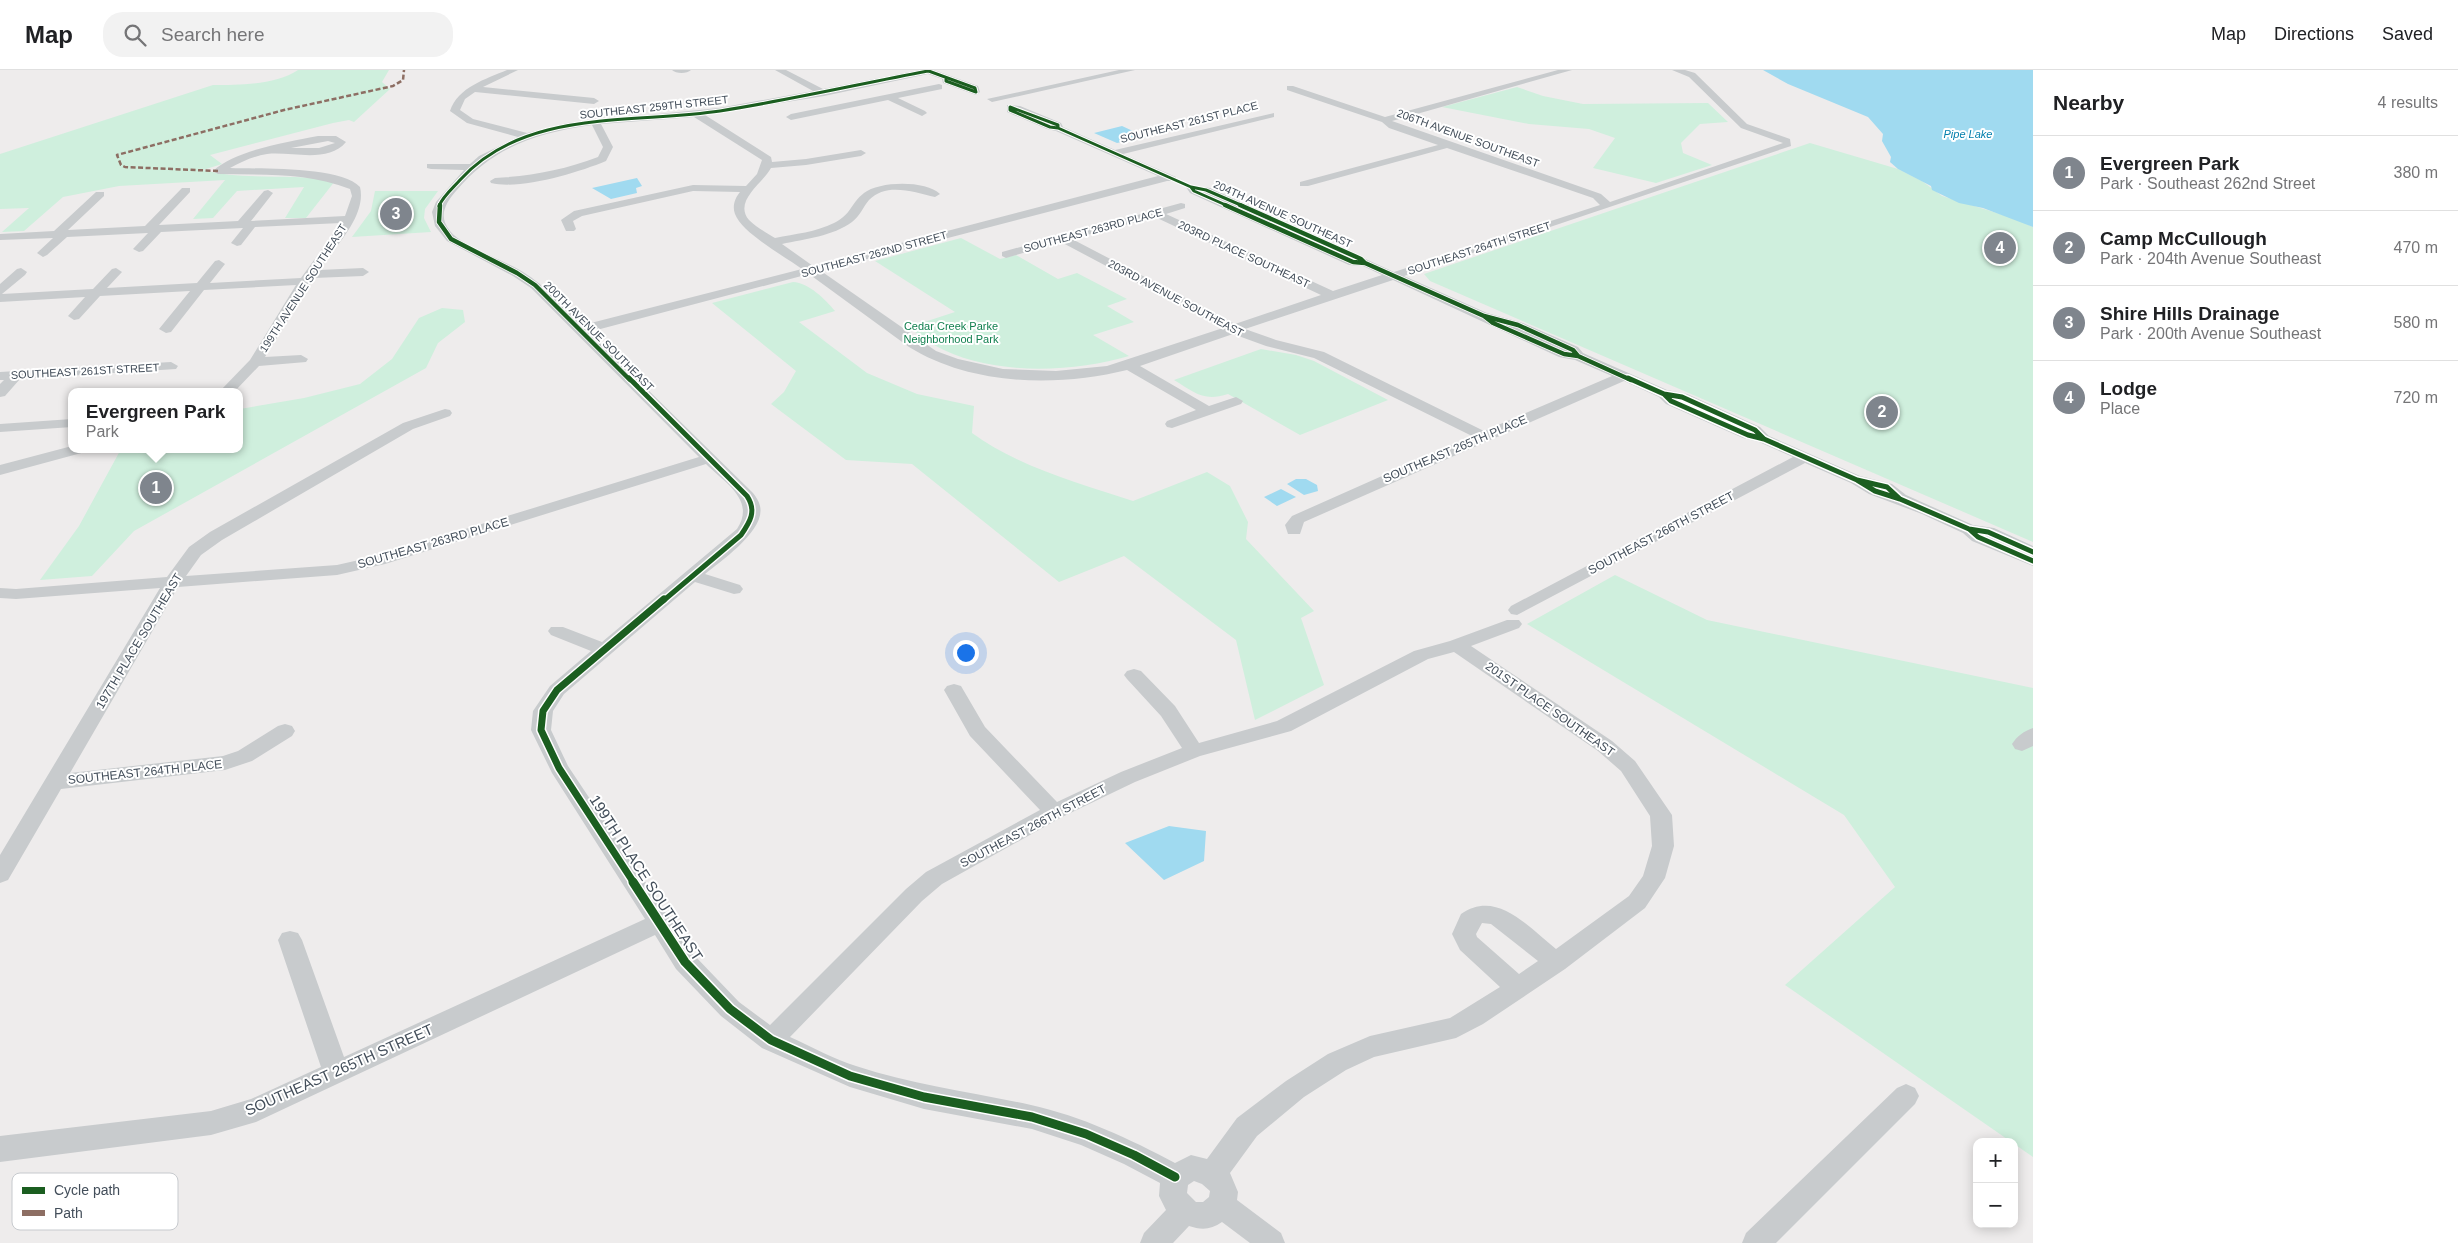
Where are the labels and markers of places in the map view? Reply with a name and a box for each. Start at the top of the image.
pin: 3 [380,195,412,233]
pin: 4 [1984,229,2016,267]
pin: 2 [1866,393,1898,431]
pin: 1 [140,469,172,507]

